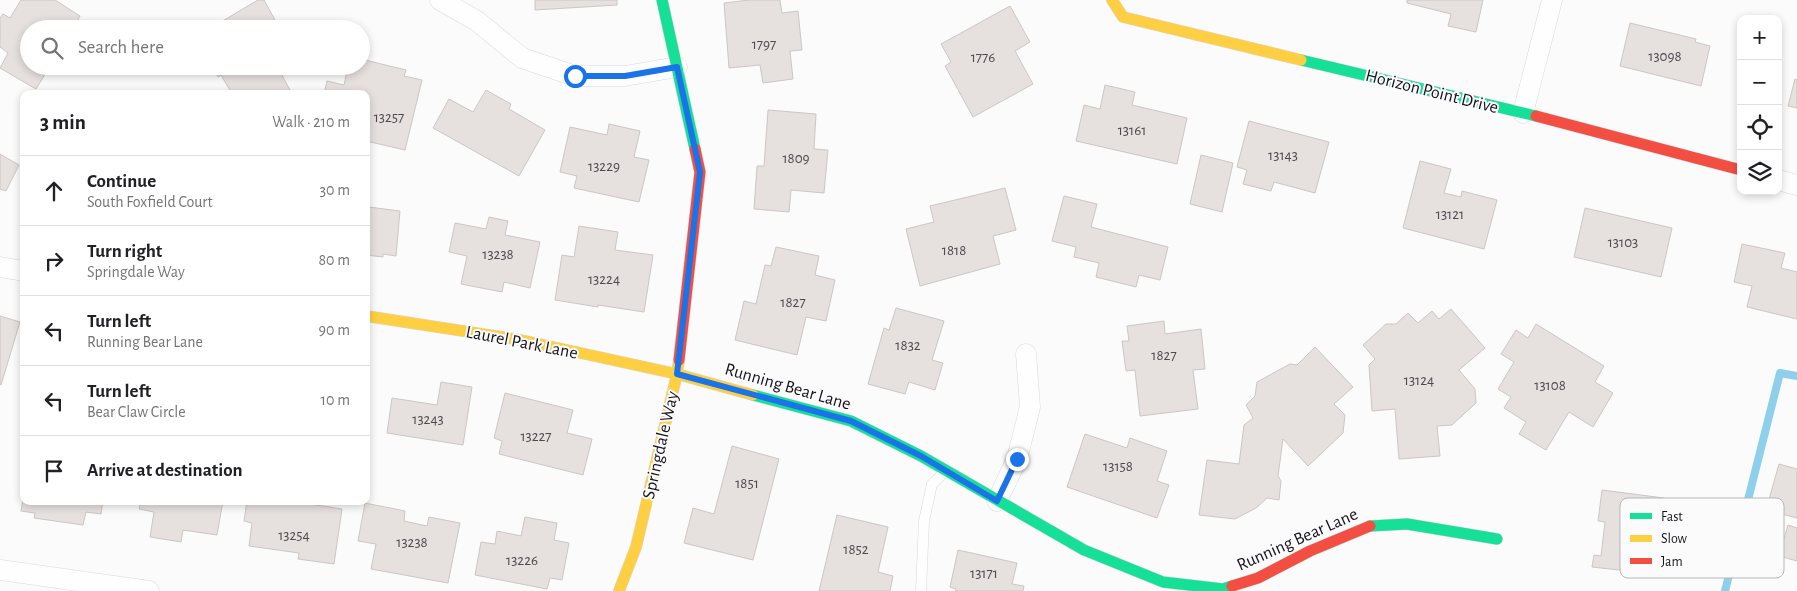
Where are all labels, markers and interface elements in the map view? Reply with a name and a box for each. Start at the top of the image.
map controls [1737,15,1782,195]
button: + [1737,15,1782,60]
search box [20,20,370,75]
icon: search [38,34,66,62]
house number: 1797 [752,37,776,52]
text: Search here [78,38,164,57]
house number: 13098 [1648,49,1682,64]
house number: 1776 [971,50,995,65]
button: − [1737,60,1782,105]
route start [564,65,587,88]
street label: Horizon Point Drive [1364,67,1500,117]
button: locate [1737,105,1782,150]
house number: 13257 [374,110,404,125]
text: 3 min [40,112,86,133]
text: Walk · 210 m [272,114,350,130]
house number: 13161 [1118,123,1146,138]
house number: 13143 [1268,148,1298,163]
button: layers [1737,150,1782,195]
house number: 1809 [782,151,810,166]
house number: 13229 [588,159,620,174]
text: Continue [87,172,156,191]
icon: ahead [40,177,68,205]
text: 30 m [320,182,350,198]
text: South Foxfield Court [87,194,213,210]
house number: 13121 [1436,207,1464,222]
house number: 13103 [1608,235,1638,250]
text: Turn right [87,242,162,261]
house number: 1818 [942,243,966,258]
icon: right [40,247,68,275]
house number: 13238 [482,247,514,262]
text: 80 m [319,252,350,268]
text: Springdale Way [87,264,185,280]
house number: 13224 [588,272,620,287]
house number: 1827 [780,295,806,310]
text: Turn left [87,312,151,331]
icon: left [40,317,68,345]
text: 90 m [319,322,350,338]
street label: Laurel Park Lane [464,323,579,363]
text: Running Bear Lane [87,334,203,350]
house number: 1832 [895,338,921,353]
house number: 1827 [1151,348,1177,363]
street label: Running Bear Lane [723,360,853,414]
house number: 13124 [1404,373,1434,388]
house number: 13108 [1534,378,1566,393]
text: Turn left [87,382,151,401]
icon: left [40,387,68,415]
street label: Springdale Way [640,389,682,501]
text: 10 m [321,392,350,408]
text: Bear Claw Circle [87,404,186,420]
house number: 13243 [412,412,444,427]
house number: 13227 [520,429,552,444]
route end [1006,448,1029,471]
icon: arrive [40,457,68,485]
house number: 13158 [1103,459,1133,474]
text: Arrive at destination [87,461,243,480]
house number: 1851 [735,476,759,491]
legend [1620,498,1784,578]
street label: Running Bear Lane [1234,505,1361,575]
text: Fast [1661,510,1683,524]
house number: 13254 [278,528,310,543]
text: Slow [1661,532,1688,546]
house number: 13238 [396,535,428,550]
house number: 1852 [843,542,869,557]
house number: 13226 [506,553,538,568]
text: Jam [1661,555,1683,569]
house number: 13171 [970,566,998,581]

